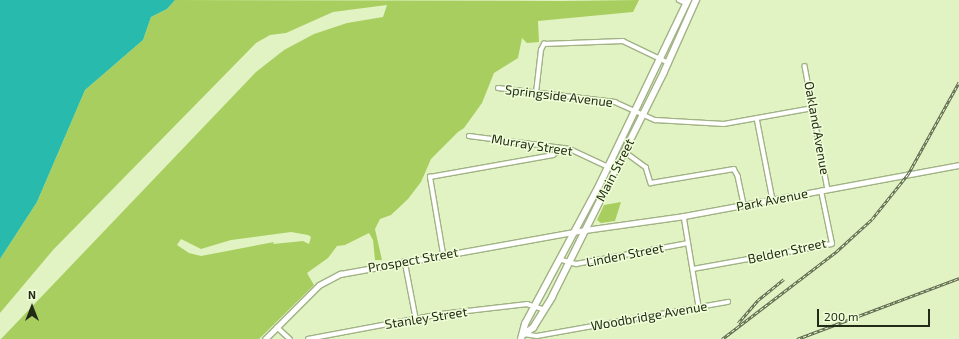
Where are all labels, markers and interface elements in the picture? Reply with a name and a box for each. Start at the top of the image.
street label: Oakland Avenue [801,80,833,176]
street label: Springside Avenue [504,82,614,110]
street label: Murray Street [490,131,574,159]
street label: Main Street [593,136,637,204]
street label: Park Avenue [735,185,809,215]
street label: Belden Street [746,235,828,267]
street label: Linden Street [585,240,665,270]
street label: Prospect Street [367,244,459,276]
north arrow [12,287,52,327]
text: N [28,288,36,301]
street label: Woodbridge Avenue [589,298,709,334]
scale bar [819,301,932,327]
street label: Stanley Street [384,304,468,332]
text: 200 m [824,309,858,323]

